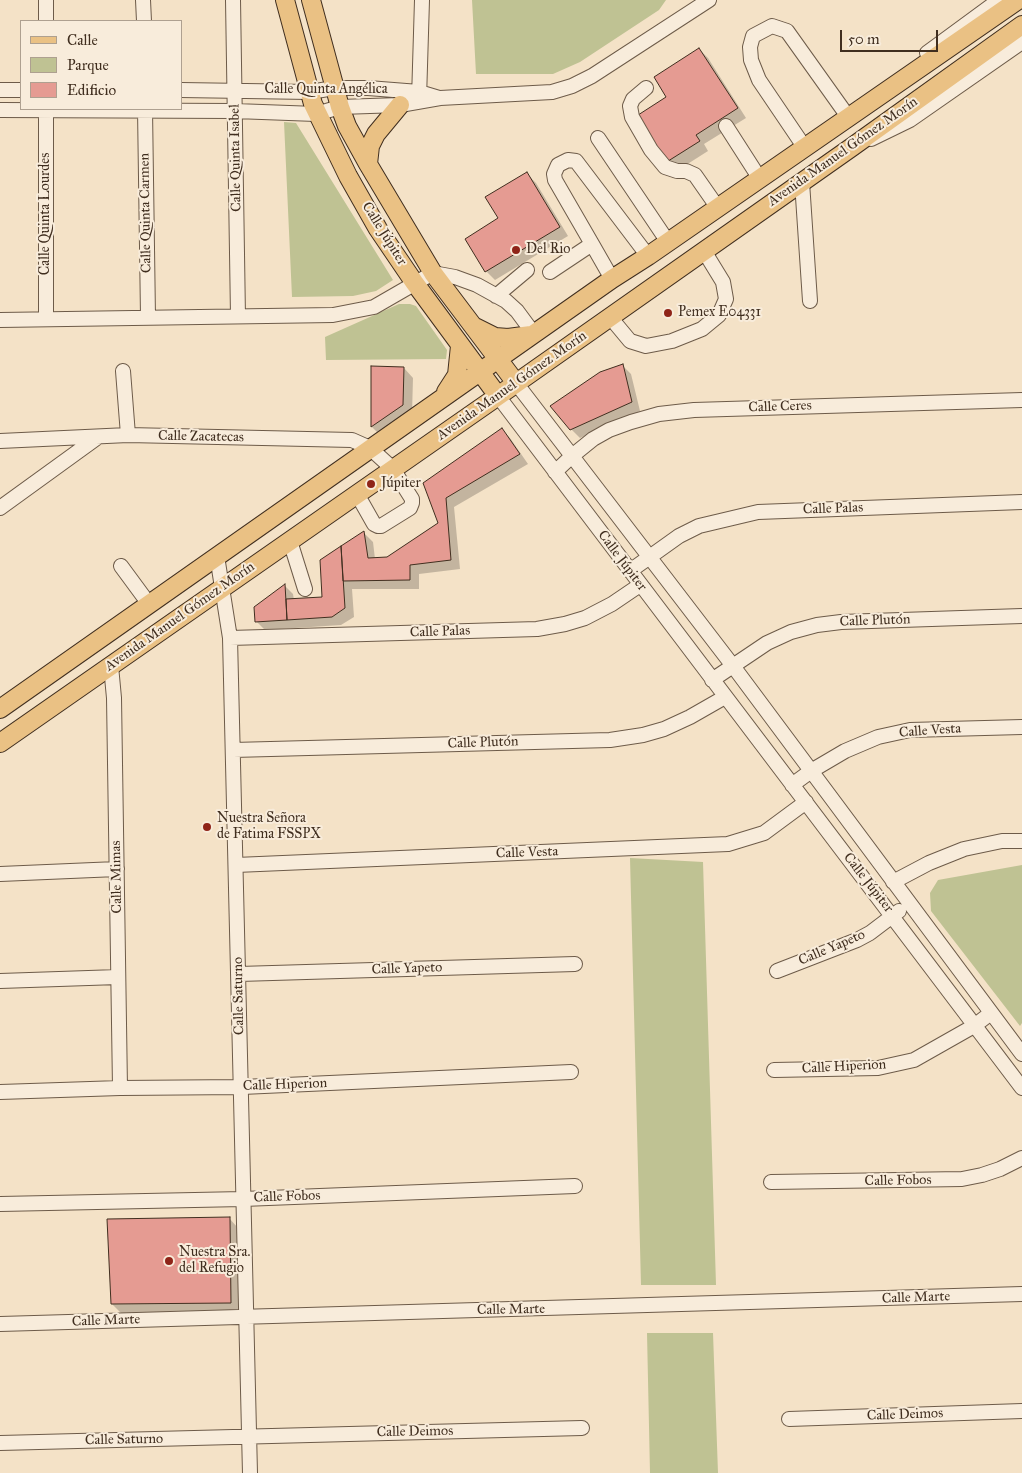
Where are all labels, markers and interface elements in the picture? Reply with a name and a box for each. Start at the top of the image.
legend [20,20,182,110]
scale bar [842,20,940,52]
text: 50 m [848,30,880,48]
text: Calle [67,31,98,49]
text: Parque [67,56,109,74]
text: Edificio [67,81,116,99]
street label: Calle Quinta Angélica [264,82,388,98]
street label: Avenida Manuel Gómez Morín [765,94,921,210]
street label: Calle Quinta Isabel [227,104,245,212]
street label: Calle Quinta Lourdes [38,153,54,275]
street label: Calle Quinta Carmen [137,153,155,273]
street label: Calle Júpiter [358,199,410,269]
place label: Del Rio [526,242,570,258]
marker: Del Rio [510,244,522,256]
place label: Pemex E04331 [678,305,761,321]
marker: Pemex E04331 [662,307,674,319]
street label: Avenida Manuel Gómez Morín [434,328,590,444]
street label: Calle Ceres [748,398,812,416]
street label: Calle Zacatecas [158,428,244,446]
place label: Júpiter [381,476,421,492]
marker: Júpiter [365,478,377,490]
street label: Calle Palas [803,500,863,518]
street label: Calle Júpiter [594,527,650,595]
street label: Avenida Manuel Gómez Morín [102,559,258,675]
street label: Calle Plutón [839,611,911,631]
street label: Calle Palas [410,623,470,641]
street label: Calle Vesta [898,720,962,742]
street label: Calle Plutón [447,733,519,753]
place label: Nuestra Señora de Fatima FSSPX [217,811,321,844]
marker: Nuestra Señora de Fatima FSSPX [201,821,213,833]
street label: Calle Mimas [108,840,126,914]
street label: Calle Vesta [496,844,558,862]
street label: Calle Júpiter [839,850,897,916]
street label: Calle Yapeto [796,926,868,970]
street label: Calle Saturno [230,957,248,1035]
street label: Calle Yapeto [371,959,443,979]
street label: Calle Hiperion [801,1056,887,1078]
street label: Calle Hiperion [243,1075,327,1095]
street label: Calle Fobos [864,1172,932,1190]
street label: Calle Fobos [253,1187,321,1207]
place label: Nuestra Sra. del Refugio [179,1245,250,1278]
marker: Nuestra Sra. del Refugio [163,1255,175,1267]
street label: Calle Marte [882,1288,950,1308]
street label: Calle Marte [477,1301,545,1319]
street label: Calle Marte [72,1311,140,1331]
street label: Calle Deimos [866,1405,944,1425]
street label: Calle Deimos [377,1423,453,1441]
street label: Calle Saturno [85,1431,163,1449]

